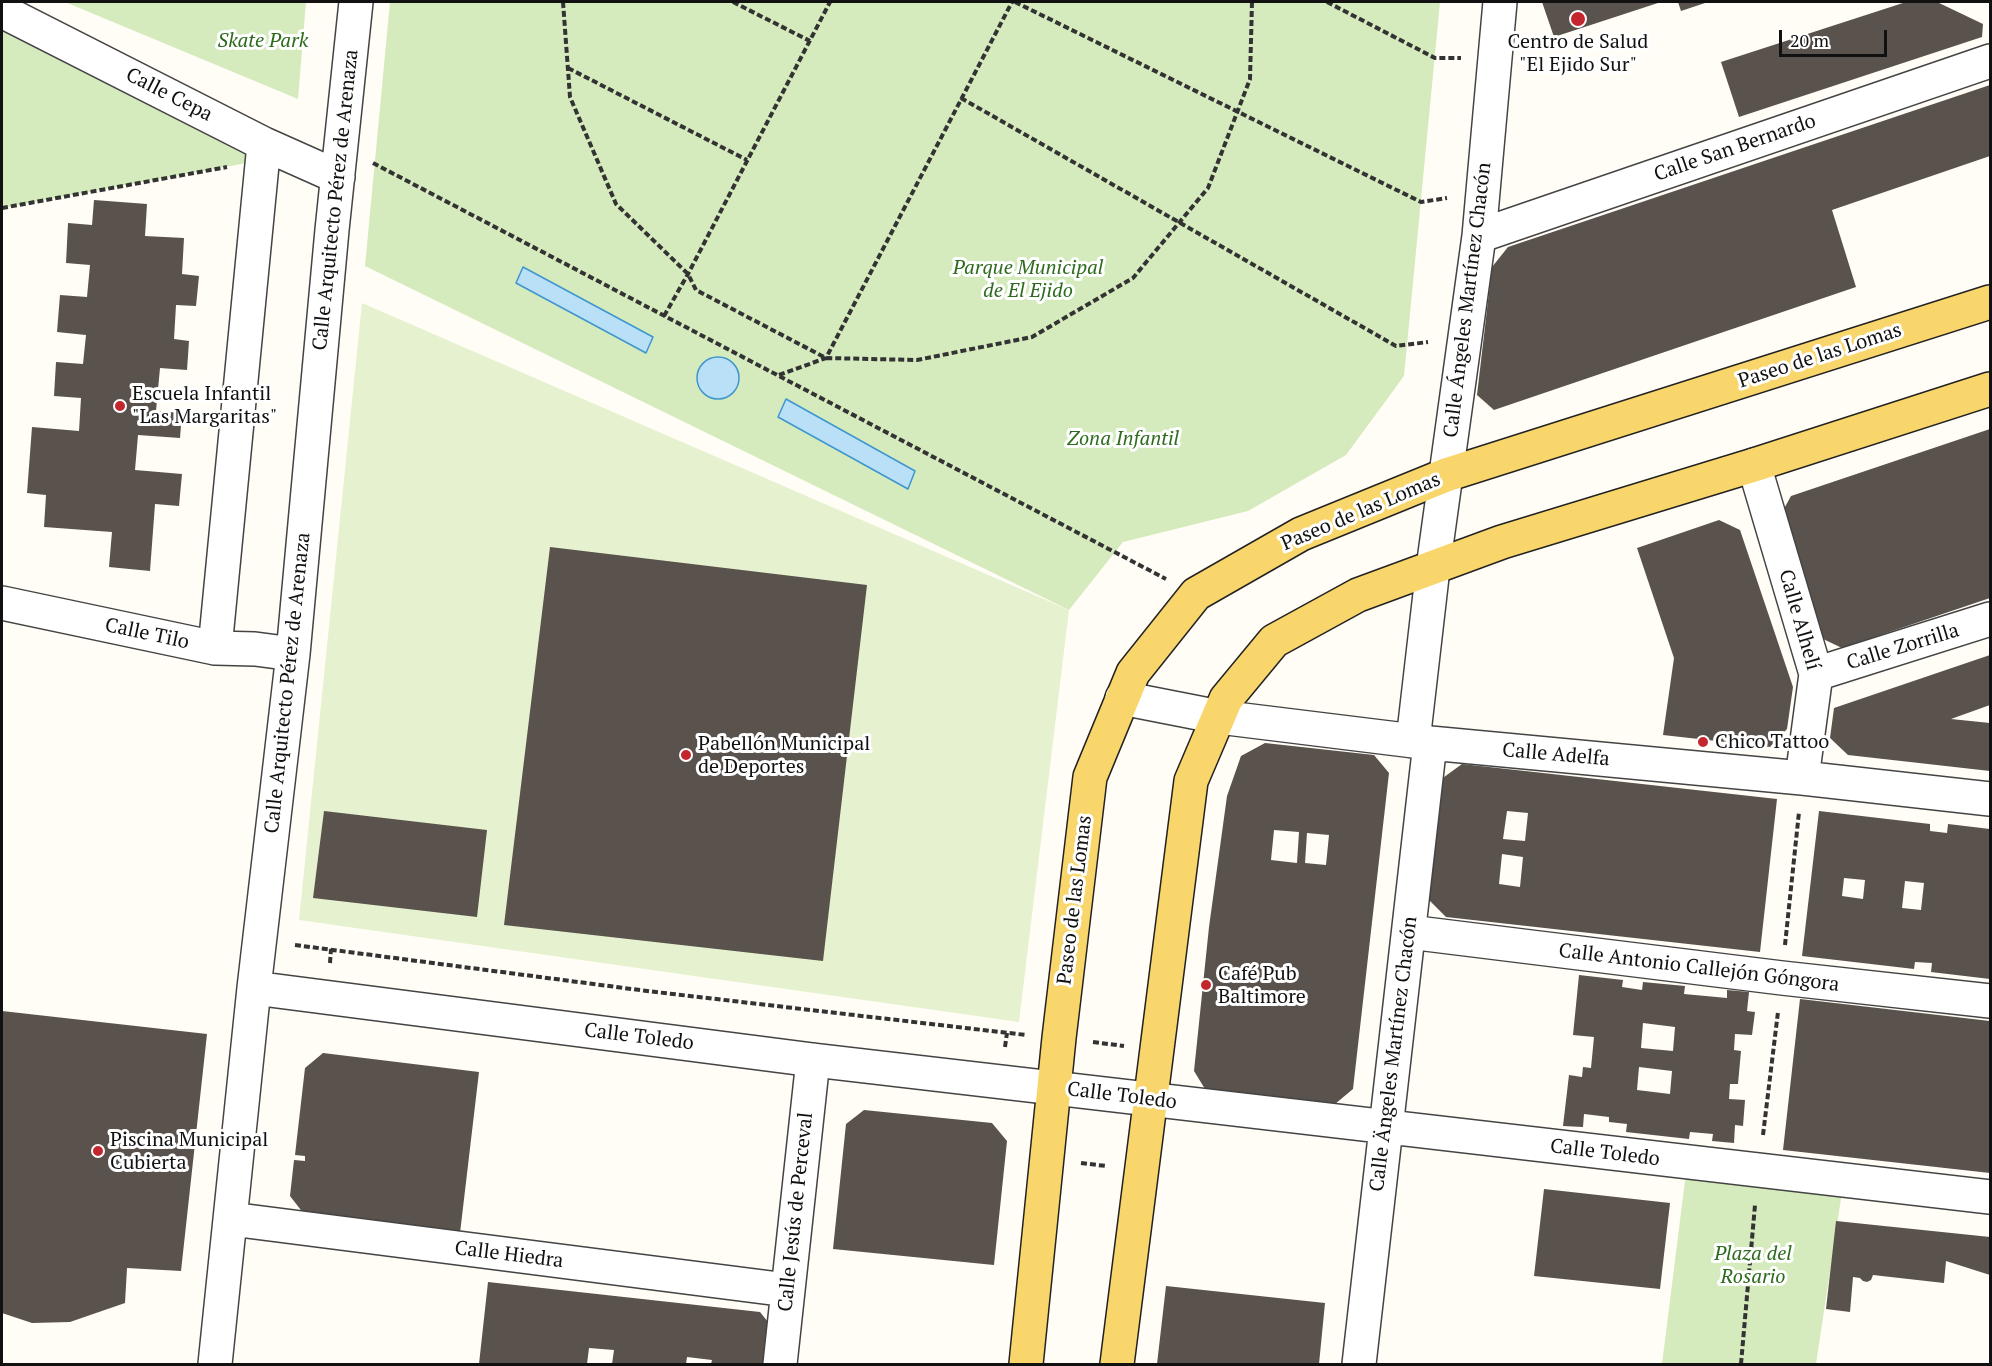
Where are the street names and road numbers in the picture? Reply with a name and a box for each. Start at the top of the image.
street label: Calle Arquitecto Pérez de Arenaza [308,48,364,352]
street label: Calle Cepa [122,63,216,127]
street label: Calle San Bernardo [1651,109,1819,187]
street label: Calle Ángeles Martínez Chacón [1439,161,1497,439]
street label: Paseo de las Lomas [1735,318,1905,394]
street label: Paseo de las Lomas [1278,468,1444,556]
street label: Calle Arquitecto Pérez de Arenaza [260,531,316,835]
street label: Calle Alhelí [1773,567,1825,673]
street label: Calle Tilo [103,613,191,655]
street label: Calle Zorrilla [1844,619,1962,675]
street label: Calle Adelfa [1501,738,1611,772]
street label: Paseo de las Lomas [1053,814,1097,986]
street label: Calle Ängeles Martínez Chacón [1365,915,1423,1193]
street label: Calle Antonio Callejón Góngora [1557,939,1841,997]
street label: Calle Toledo [583,1018,695,1056]
street label: Calle Toledo [1066,1077,1178,1115]
street label: Calle Jesús de Perceval [774,1111,818,1313]
street label: Calle Toledo [1549,1134,1661,1172]
street label: Calle Hiedra [453,1236,565,1274]

